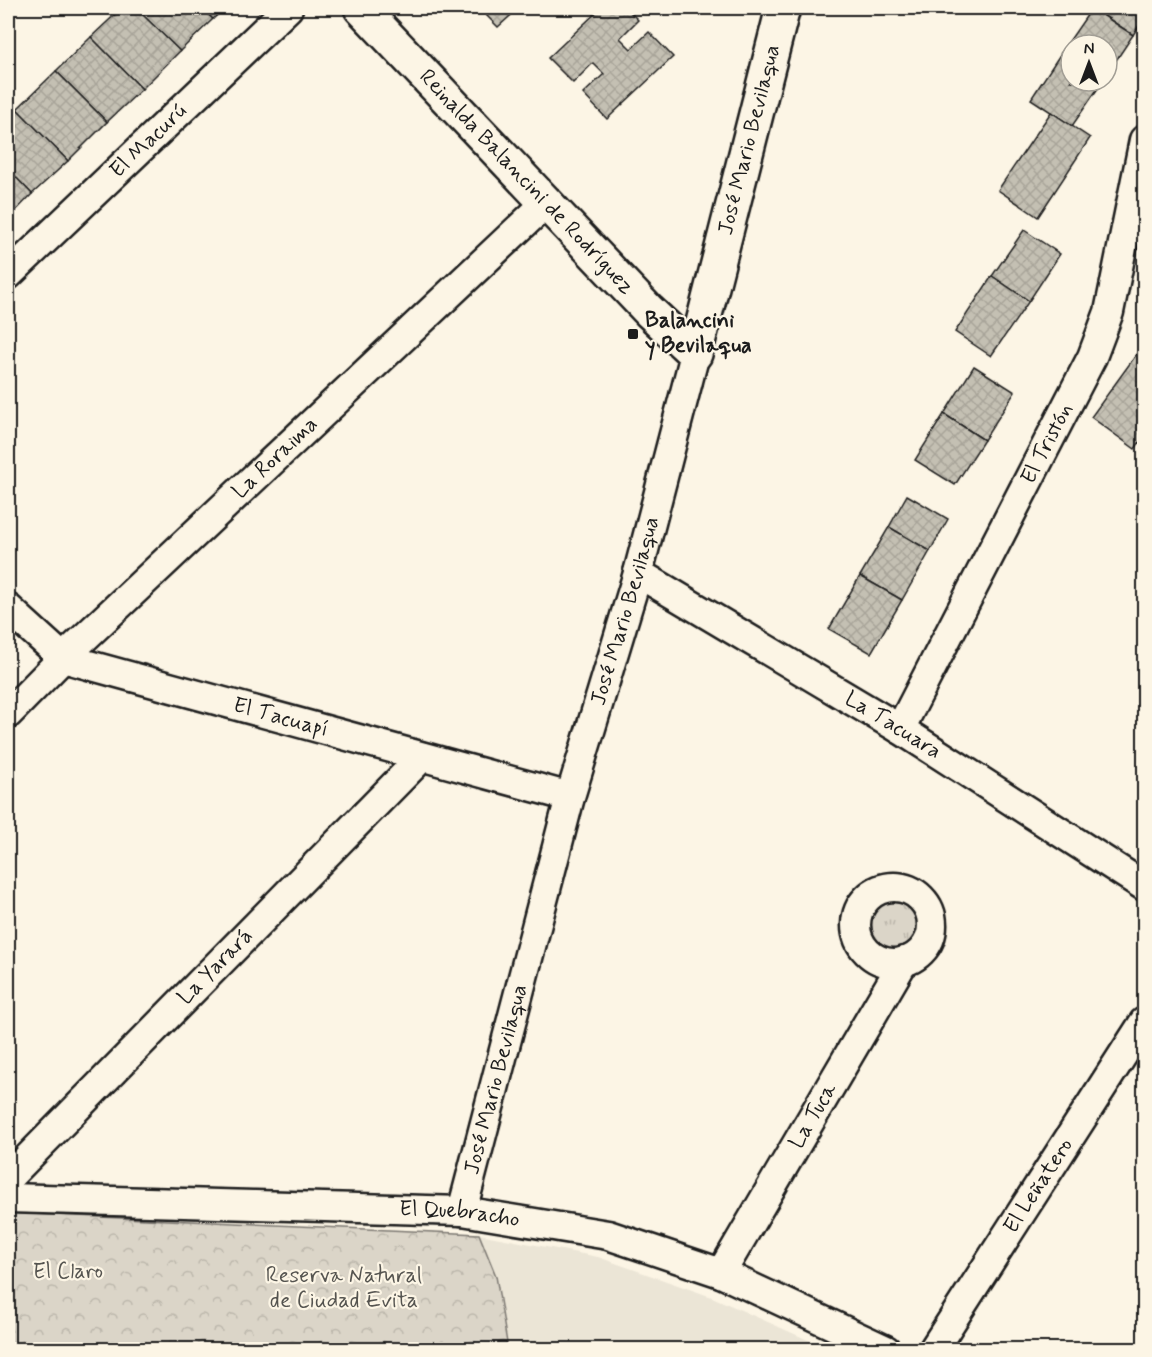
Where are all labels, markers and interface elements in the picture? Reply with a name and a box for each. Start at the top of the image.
north arrow [1059,33,1119,93]
text: N [1084,39,1094,60]
street label: José Mario Bevilaqua [712,42,787,238]
street label: Reinalda Balancini de Rodríguez [413,63,640,301]
street label: El Macurú [104,98,193,184]
place label: Balancini y Bevilaqua [645,307,752,361]
marker: Balancini y Bevilaqua [626,327,640,341]
street label: El Tristón [1015,399,1080,489]
street label: La Roraima [226,411,324,505]
street label: José Mario Bevilaqua [585,513,666,709]
street label: La Tacuara [839,685,947,766]
street label: El Tacuapí [230,691,331,744]
street label: La Yarará [172,923,259,1011]
street label: José Mario Bevilaqua [458,981,535,1178]
street label: La Tuca [783,1077,844,1154]
street label: El Leñatero [998,1133,1079,1239]
street label: El Quebracho [399,1195,522,1234]
park label: El Claro [33,1258,103,1286]
park label: Reserva Natural de Ciudad Evita [266,1262,422,1315]

